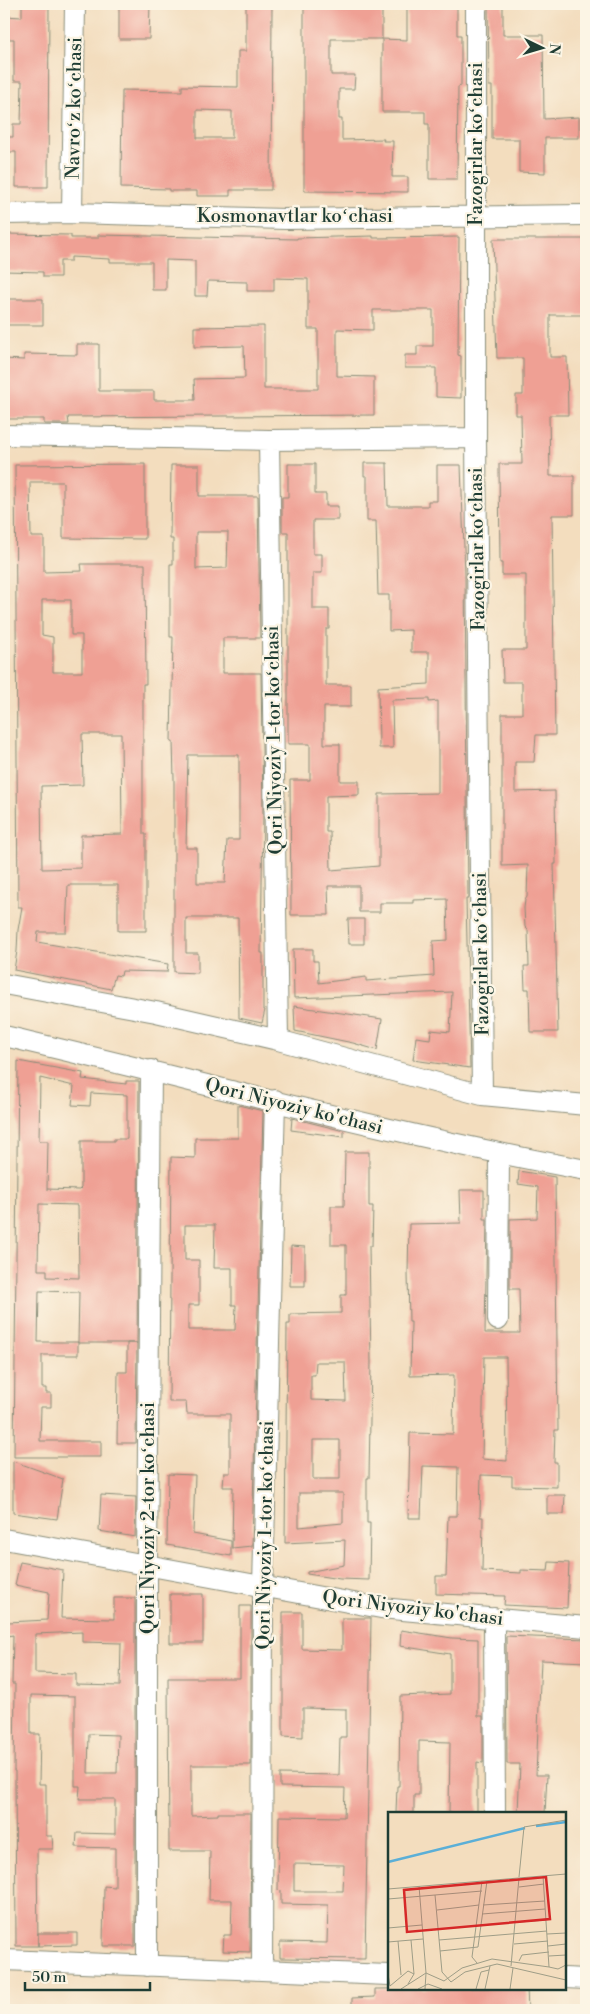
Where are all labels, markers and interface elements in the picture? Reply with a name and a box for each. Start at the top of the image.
north arrow [518,22,568,72]
street label: Navroʻz koʻchasi [61,37,87,179]
text: N [545,43,563,55]
street label: Fazogirlar koʻchasi [464,62,488,226]
street label: Kosmonavtlar koʻchasi [197,204,393,228]
street label: Fazogirlar koʻchasi [464,467,490,631]
street label: Qori Niyoziy 1-tor koʻchasi [260,625,288,855]
street label: Fazogirlar koʻchasi [468,872,494,1036]
street label: Qori Niyoziy ko'chasi [203,1072,385,1140]
street label: Qori Niyoziy 2-tor koʻchasi [136,1402,160,1634]
street label: Qori Niyoziy 1-tor koʻchasi [251,1420,279,1650]
street label: Qori Niyoziy ko'chasi [321,1585,505,1631]
inset map [388,1812,565,1989]
scale bar [25,1959,150,1991]
text: 50 m [32,1968,66,1987]

